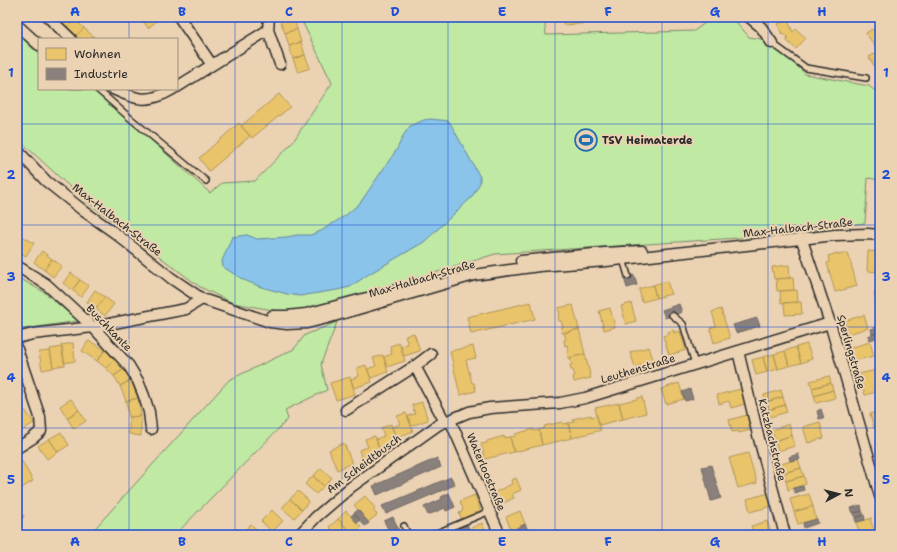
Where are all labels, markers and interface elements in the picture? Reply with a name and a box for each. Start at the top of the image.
text: A [70,3,80,20]
text: B [178,3,186,20]
text: C [285,3,293,20]
text: D [390,3,400,20]
text: E [498,3,507,20]
text: F [604,3,612,20]
text: G [710,3,721,20]
text: H [817,3,827,20]
legend [38,38,178,90]
text: Wohnen [74,46,121,62]
text: 1 [8,64,14,81]
text: 1 [883,64,889,81]
text: Industrie [74,66,128,82]
sports icon: TSV Heimaterde [573,127,599,153]
place label: TSV Heimaterde [602,133,693,148]
text: 2 [6,166,16,183]
text: 2 [881,166,891,183]
street label: Max-Halbach-Straße [69,180,165,260]
street label: Max-Halbach-Straße [742,215,854,241]
street label: Max-Halbach-Straße [367,257,477,301]
text: 3 [6,268,16,285]
text: 3 [881,268,891,285]
street label: Buschkante [83,301,135,355]
street label: Sperlingstraße [833,313,869,391]
street label: Leuthenstraße [599,351,677,387]
text: 4 [6,369,16,386]
text: 4 [881,369,891,386]
street label: Katzbachstraße [754,397,790,483]
street label: Am Scheidtbusch [324,431,405,497]
street label: Waterloostraße [463,431,509,513]
text: 5 [7,471,15,488]
text: 5 [882,471,890,488]
north arrow [819,474,859,514]
text: N [840,488,856,498]
text: A [70,533,80,550]
text: B [178,533,186,550]
text: C [285,533,293,550]
text: D [390,533,400,550]
text: E [498,533,507,550]
text: F [604,533,612,550]
text: G [710,533,721,550]
text: H [817,533,827,550]

